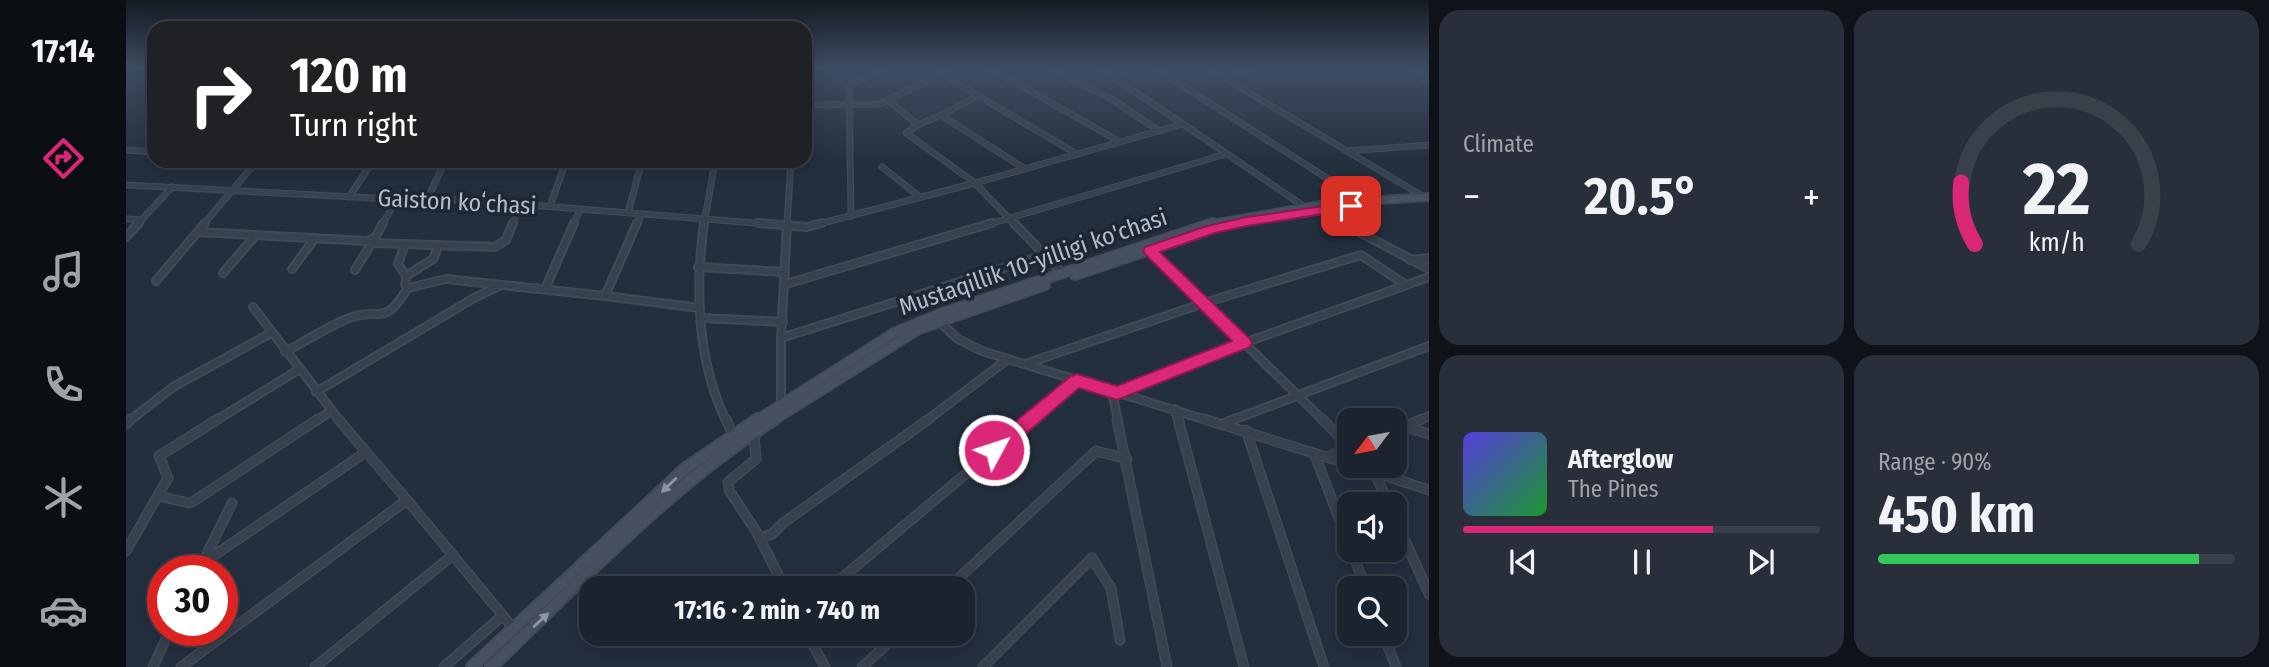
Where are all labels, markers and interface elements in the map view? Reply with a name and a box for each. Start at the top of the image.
text: 17:14 [31,32,95,70]
text: 120 m [290,46,408,105]
icon: right [175,49,266,140]
text: Turn right [290,106,417,144]
text: Climate [1463,130,1534,158]
icon: directions [39,134,88,183]
text: 22 [2022,146,2090,233]
text: 20.5° [1584,165,1699,228]
text: − [1463,174,1480,220]
text: + [1803,174,1820,220]
pin [1321,176,1381,236]
street label: Gaiston koʻchasi [377,184,537,220]
icon: arrive [1332,187,1370,225]
street label: Mustaqillik 10-yilligi ko'chasi [895,203,1171,321]
text: km/h [2029,227,2084,257]
icon: music [39,247,88,296]
icon: phone [39,360,88,409]
north arrow [1337,408,1407,478]
map controls [1337,408,1407,646]
position arrow [957,413,1031,487]
text: Afterglow [1568,444,1673,475]
text: Range · 90% [1878,448,1992,476]
icon: climate [39,473,88,522]
text: The Pines [1568,475,1659,503]
one-way arrow [661,477,678,493]
text: 450 km [1878,483,2035,546]
button: sound [1337,492,1407,562]
icon: previous [1504,543,1542,581]
icon: pause [1623,543,1661,581]
icon: next [1742,543,1780,581]
speed limit sign: 30 [147,555,238,646]
button: search [1337,576,1407,646]
icon: car [39,586,88,635]
text: 17:16 · 2 min · 740 m [674,595,880,626]
one-way arrow [532,613,549,629]

